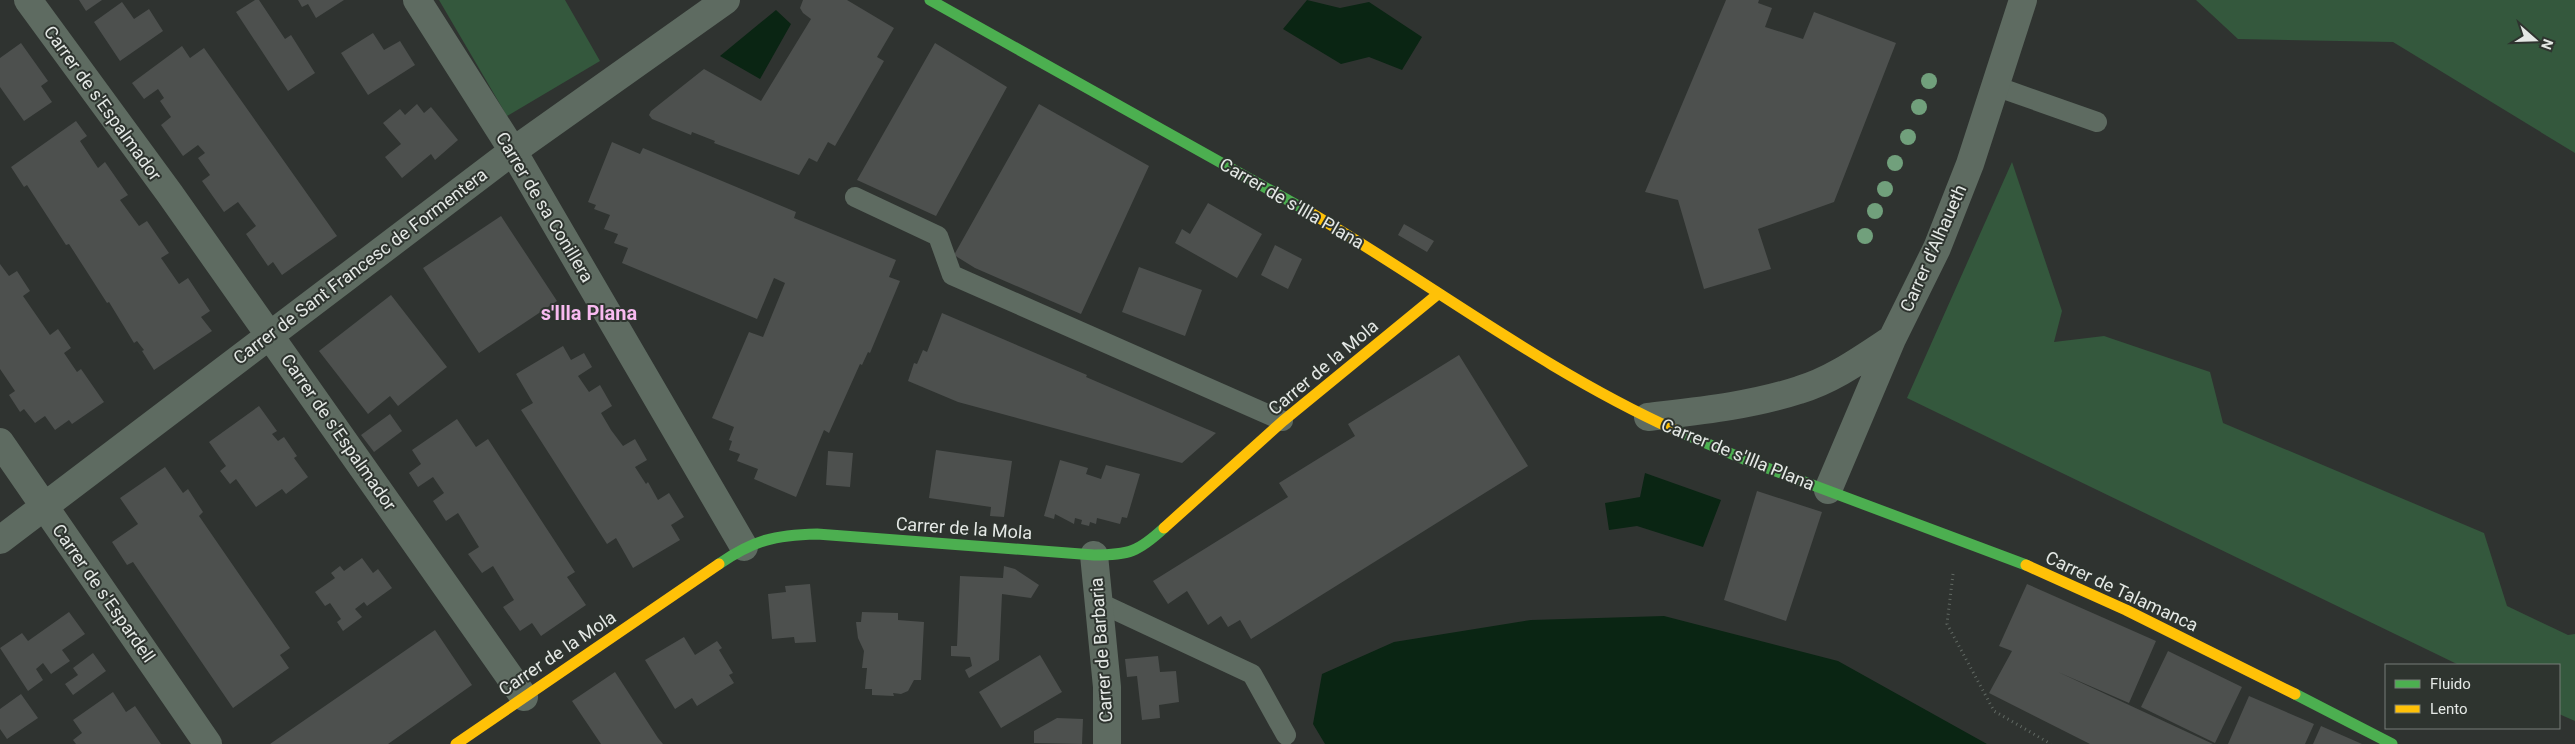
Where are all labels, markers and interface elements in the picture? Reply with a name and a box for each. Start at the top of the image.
north arrow [2510,15,2560,65]
street label: Carrer de s'Espalmador [40,22,166,184]
text: N [2538,37,2556,52]
street label: Carrer de sa Conillera [492,128,598,286]
street label: Carrer de s'Illa Plana [1216,153,1368,253]
street label: Carrer de Sant Francesc de Formentera [229,164,491,368]
street label: Carrer d'Alhaueth [1896,181,1970,315]
district label: s'Illa Plana [541,301,638,325]
street label: Carrer de la Mola [1264,315,1382,419]
street label: Carrer de s'Espalmador [277,350,401,514]
street label: Carrer de s'Illa Plana [1658,414,1818,494]
street label: Carrer de la Mola [895,513,1033,543]
street label: Carrer de s'Espardell [48,520,160,666]
street label: Carrer de Talamanca [2042,546,2202,636]
street label: Carrer de Barbaria [1085,577,1117,723]
street label: Carrer de la Mola [495,606,619,700]
legend [2385,664,2560,729]
text: Fluido [2430,675,2471,693]
text: Lento [2430,700,2468,718]

